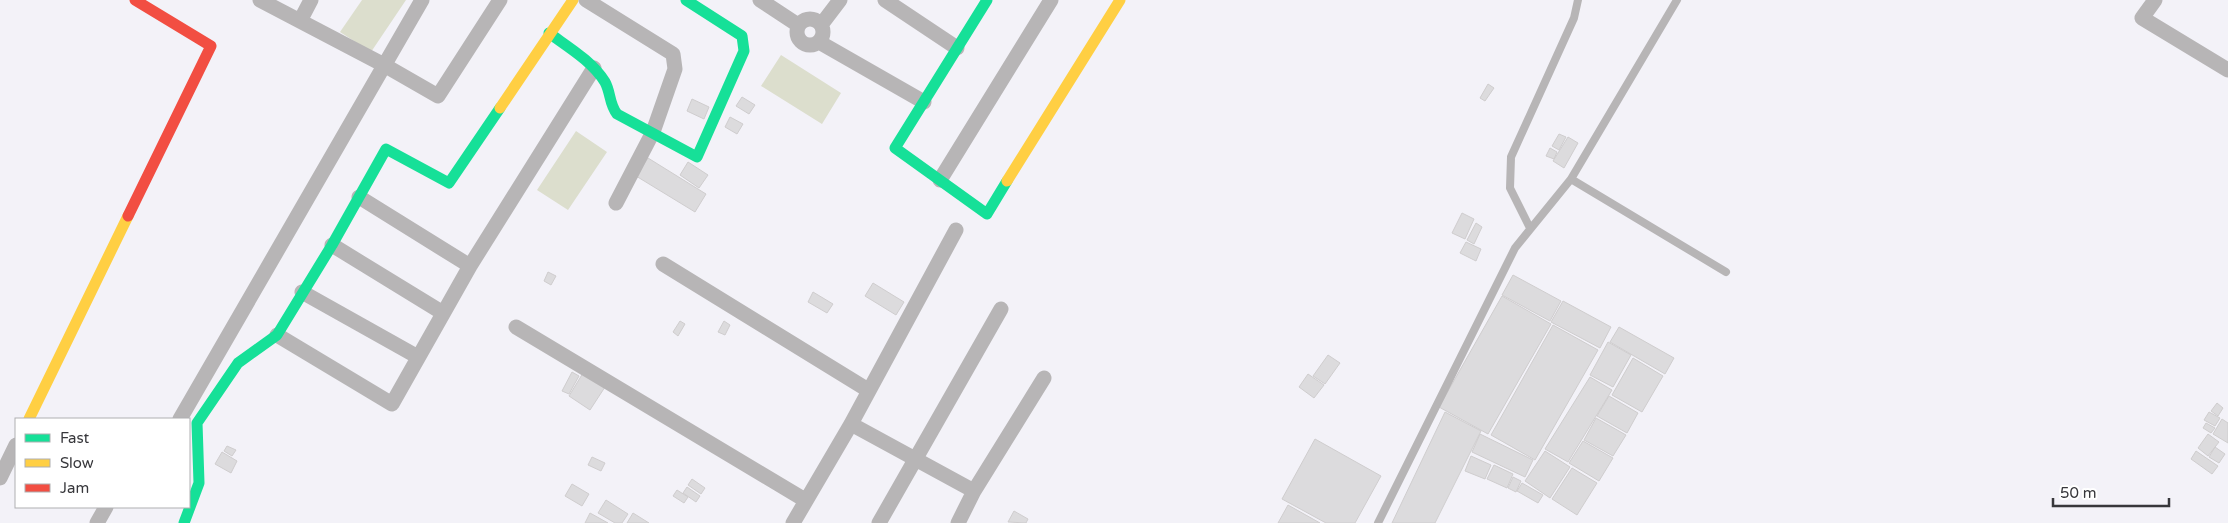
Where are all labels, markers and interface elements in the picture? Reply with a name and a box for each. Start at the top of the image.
legend [15,418,190,508]
text: Fast [60,429,90,447]
text: Slow [60,454,94,472]
scale bar [2053,476,2169,508]
text: Jam [60,479,89,497]
text: 50 m [2060,484,2097,502]

